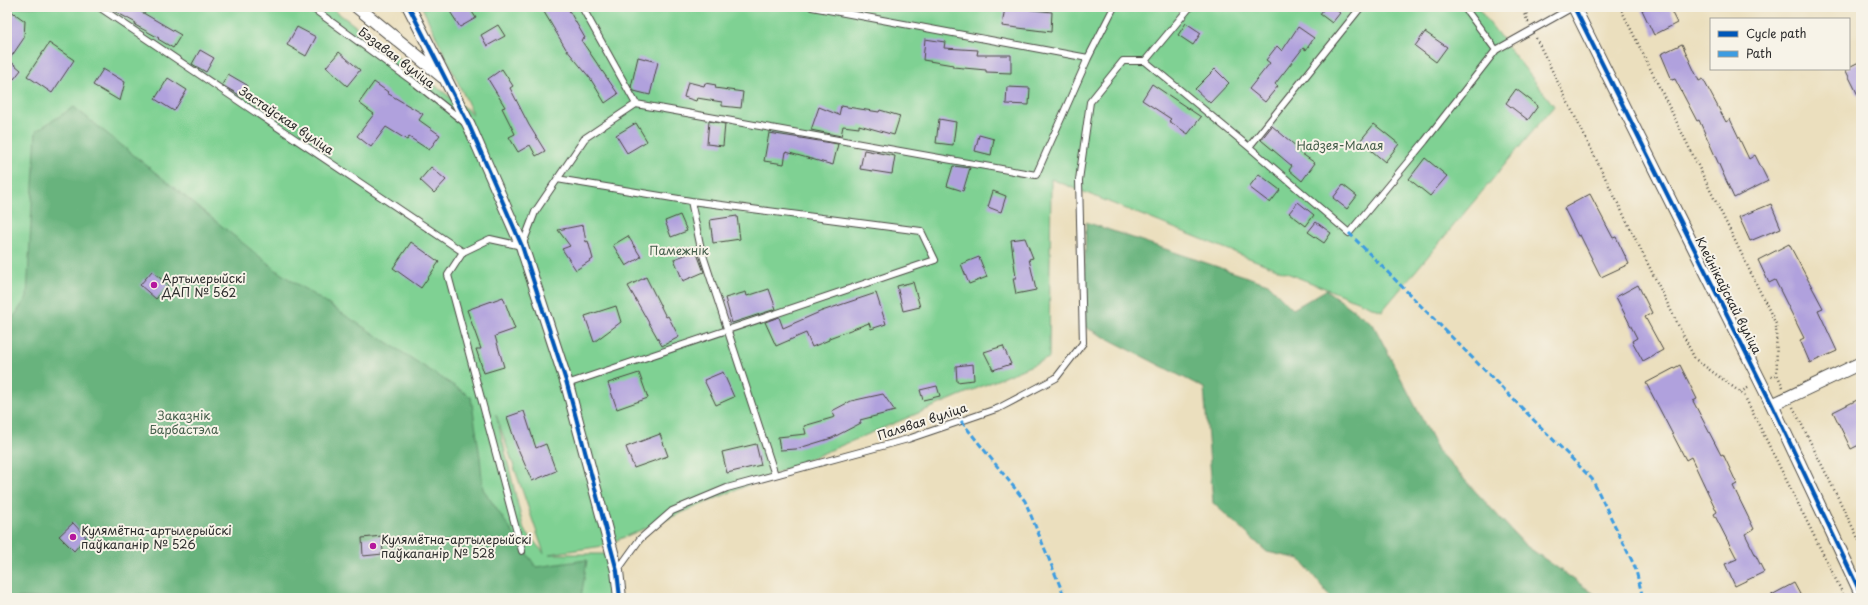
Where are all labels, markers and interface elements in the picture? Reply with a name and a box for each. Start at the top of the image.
legend [1710,18,1850,70]
street label: Бэзавая вуліца [355,22,440,92]
text: Cycle path [1746,24,1807,42]
text: Path [1746,44,1772,62]
street label: Застаўская вуліца [235,81,339,159]
park label: Надзея-Малая [1296,136,1384,154]
street label: Клейнікаўскай вуліца [1691,233,1767,358]
park label: Памежнік [649,241,710,259]
place label: Артылерыйскі ДАП № 562 [161,269,246,301]
marker: Артылерыйскі ДАП № 562 [149,280,159,290]
street label: Палявая вуліца [875,398,970,444]
park label: Заказнік Барбастэла [149,406,219,438]
place label: Кулямётна-артылерыйскі паўкапанір № 526 [81,521,232,553]
place label: Кулямётна-артылерыйскі паўкапанір № 528 [381,530,532,562]
marker: Кулямётна-артылерыйскі паўкапанір № 526 [68,532,78,542]
marker: Кулямётна-артылерыйскі паўкапанір № 528 [368,541,378,551]

